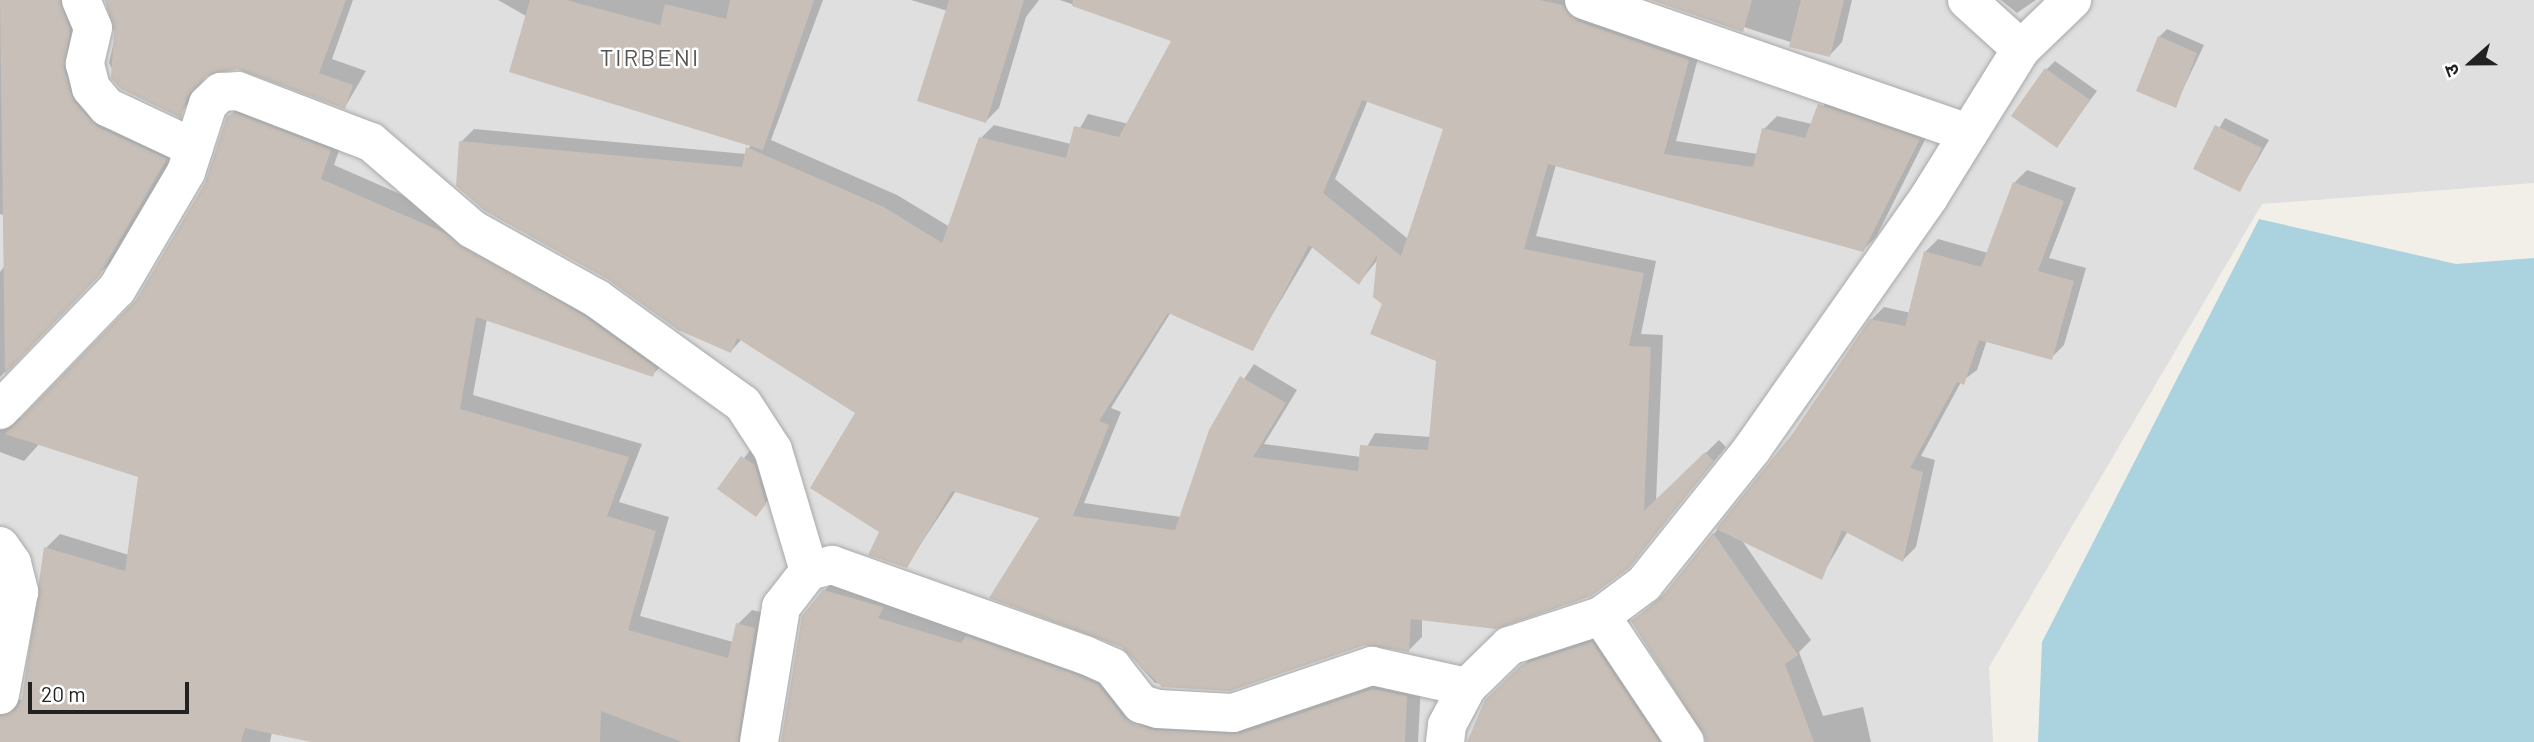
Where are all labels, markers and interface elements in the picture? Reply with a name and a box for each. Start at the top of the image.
north arrow [2436,28,2506,98]
district label: TIRBENI [601,43,699,71]
text: उ [2438,61,2464,80]
scale bar [32,668,192,712]
text: 20 m [41,681,86,706]

